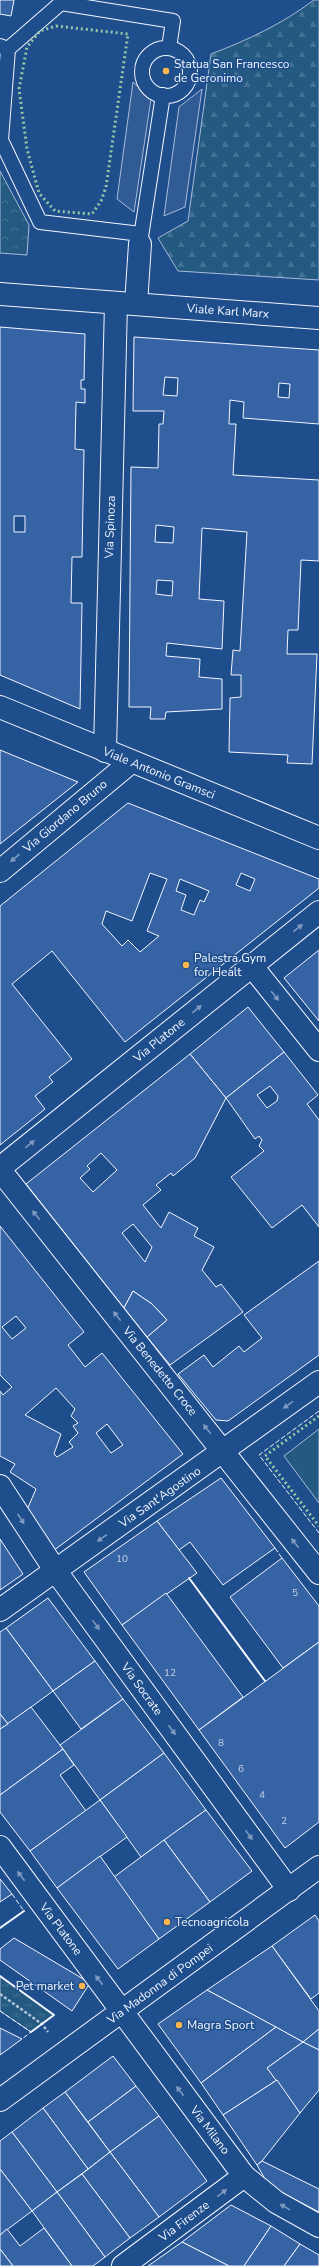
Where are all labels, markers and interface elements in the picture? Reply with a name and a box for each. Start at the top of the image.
place label: Statua San Francesco de Geronimo [174,56,290,86]
marker: Statua San Francesco de Geronimo [161,66,171,76]
street label: Viale Karl Marx [185,300,270,322]
street label: Via Spinoza [101,495,119,560]
street label: Viale Antonio Gramsci [100,743,218,803]
street label: Via Giordano Bruno [19,776,111,857]
one-way arrow [9,854,20,863]
one-way arrow [293,924,304,933]
place label: Palestra Gym for Healt [194,950,266,980]
marker: Palestra Gym for Healt [181,960,191,970]
one-way arrow [271,990,280,1001]
one-way arrow [191,1005,202,1014]
street label: Via Platone [129,1014,188,1066]
one-way arrow [25,1139,36,1148]
one-way arrow [32,1209,40,1220]
one-way arrow [113,1311,121,1322]
street label: Via Benedetto Croce [118,1322,201,1419]
one-way arrow [282,1401,293,1410]
one-way arrow [202,1424,211,1435]
street label: Via Sant'Agostino [115,1463,204,1532]
one-way arrow [18,1513,25,1525]
one-way arrow [97,1534,107,1542]
one-way arrow [291,1537,299,1548]
house number: 10 [116,1552,128,1566]
house number: 5 [292,1586,298,1600]
one-way arrow [91,1620,100,1631]
street label: Via Socrate [117,1659,166,1718]
house number: 12 [164,1666,176,1680]
one-way arrow [168,1725,176,1736]
house number: 8 [218,1736,224,1750]
house number: 6 [238,1762,244,1776]
house number: 4 [259,1788,265,1802]
house number: 2 [281,1814,287,1828]
one-way arrow [245,1830,253,1841]
one-way arrow [17,1870,25,1881]
street label: Via Platone [35,1899,86,1959]
place label: Tecnoagricola [175,1914,249,1930]
marker: Tecnoagricola [162,1917,172,1927]
street label: Via Madonna di Pompei [103,1940,216,2028]
one-way arrow [94,1975,103,1986]
place label: Pet market [16,1978,75,1994]
marker: Pet market [77,1981,87,1991]
place label: Magra Sport [187,2017,255,2033]
marker: Magra Sport [174,2020,184,2030]
one-way arrow [176,2085,185,2096]
street label: Via Milano [186,2102,234,2158]
one-way arrow [217,2189,227,2197]
street label: Via Firenze [155,2197,212,2246]
one-way arrow [279,2204,291,2211]

